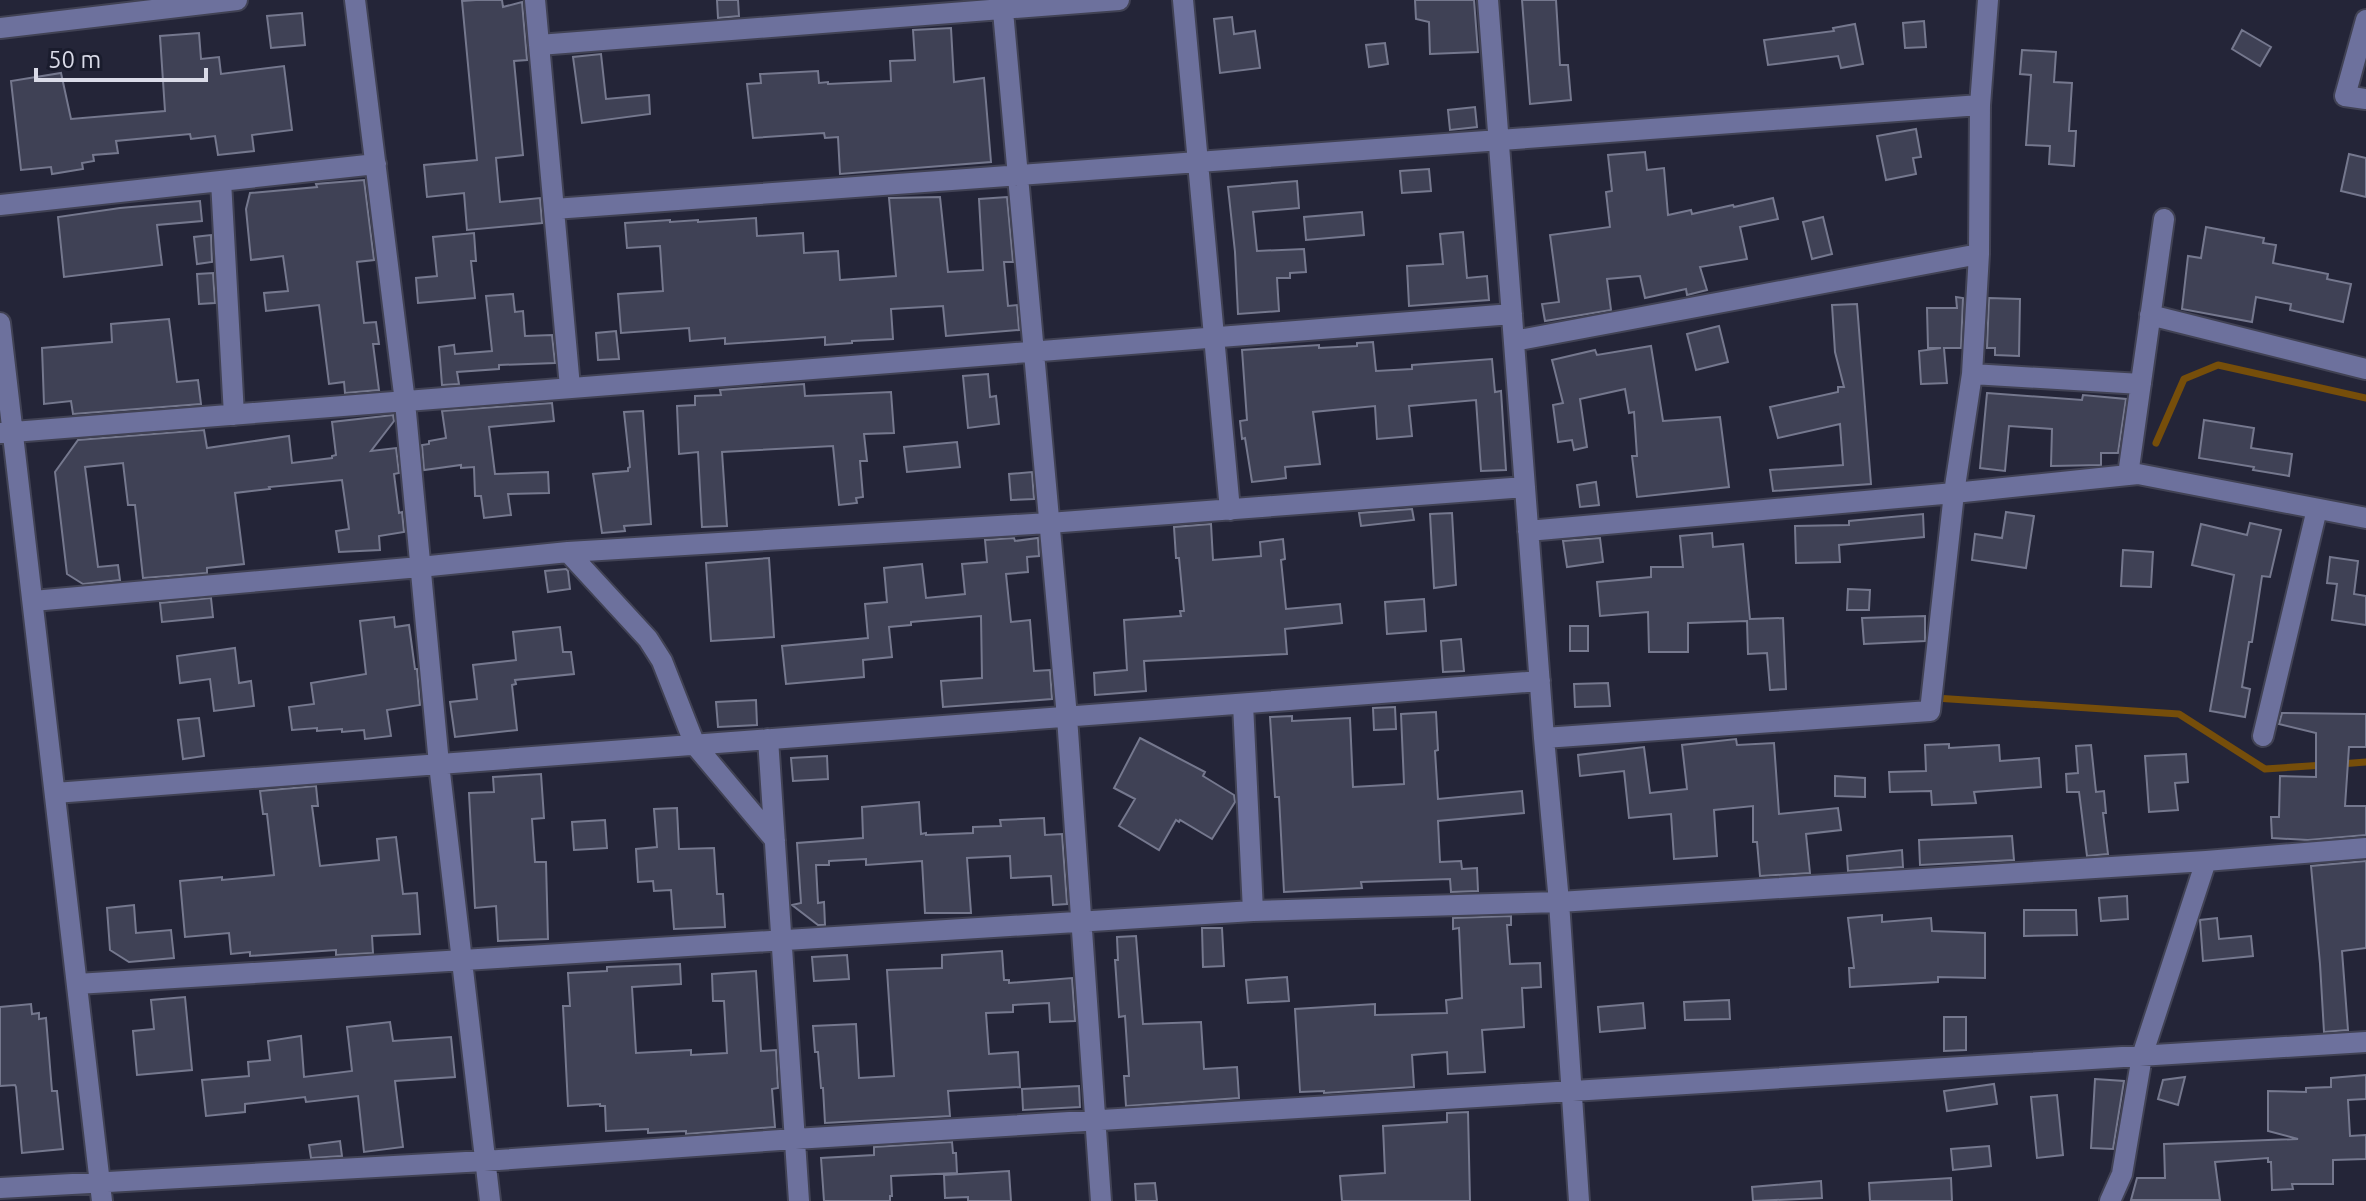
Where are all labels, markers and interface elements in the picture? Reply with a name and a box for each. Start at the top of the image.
scale bar [36,32,206,82]
text: 50 m [48,46,101,73]

